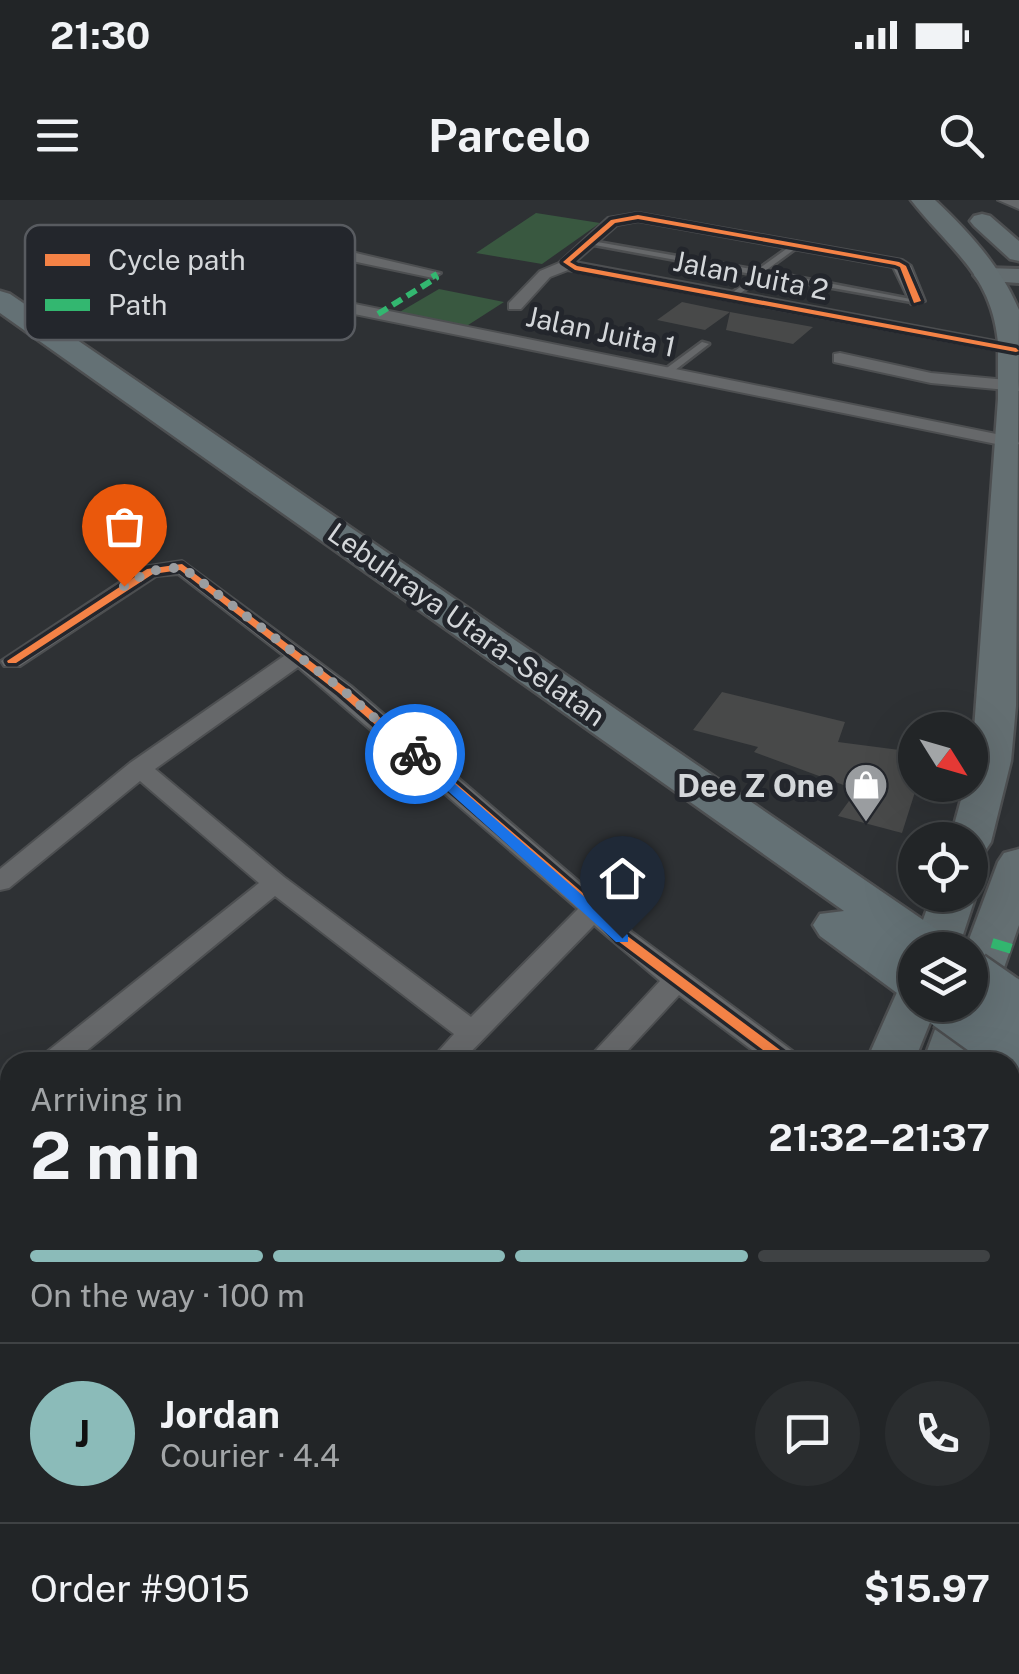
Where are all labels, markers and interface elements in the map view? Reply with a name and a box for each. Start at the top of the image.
text: 21:30 [50,13,150,58]
icon: menu [30,108,85,163]
icon: search [934,108,989,163]
text: Parcelo [428,109,591,162]
legend [25,225,355,340]
text: Cycle path [108,243,246,276]
street label: Jalan Juita 2 [671,244,831,306]
text: Path [108,288,167,321]
street label: Jalan Juita 1 [523,299,679,363]
pin [82,484,167,587]
icon: bag [97,499,152,554]
street label: Lebuhraya Utara–Selatan [322,516,612,732]
courier [365,704,465,804]
north arrow [898,712,988,802]
map controls [898,712,988,1022]
icon: bike [388,727,443,782]
shop icon: Dee Z One [843,762,889,823]
place label: Dee Z One [677,767,834,804]
button: locate [898,822,988,912]
pin [580,836,665,939]
icon: home [595,851,650,906]
button: layers [898,932,988,1022]
text: Arriving in [30,1081,183,1118]
text: 21:32–21:37 [768,1115,990,1160]
text: 2 min [30,1117,200,1194]
text: On the way · 100 m [30,1277,305,1314]
button: chat [755,1381,860,1486]
button: phone [885,1381,990,1486]
text: Jordan [160,1392,280,1437]
text: J [75,1411,90,1456]
text: Courier · 4.4 [160,1437,340,1474]
text: Order #9015 [30,1566,250,1611]
text: $15.97 [864,1566,990,1611]

